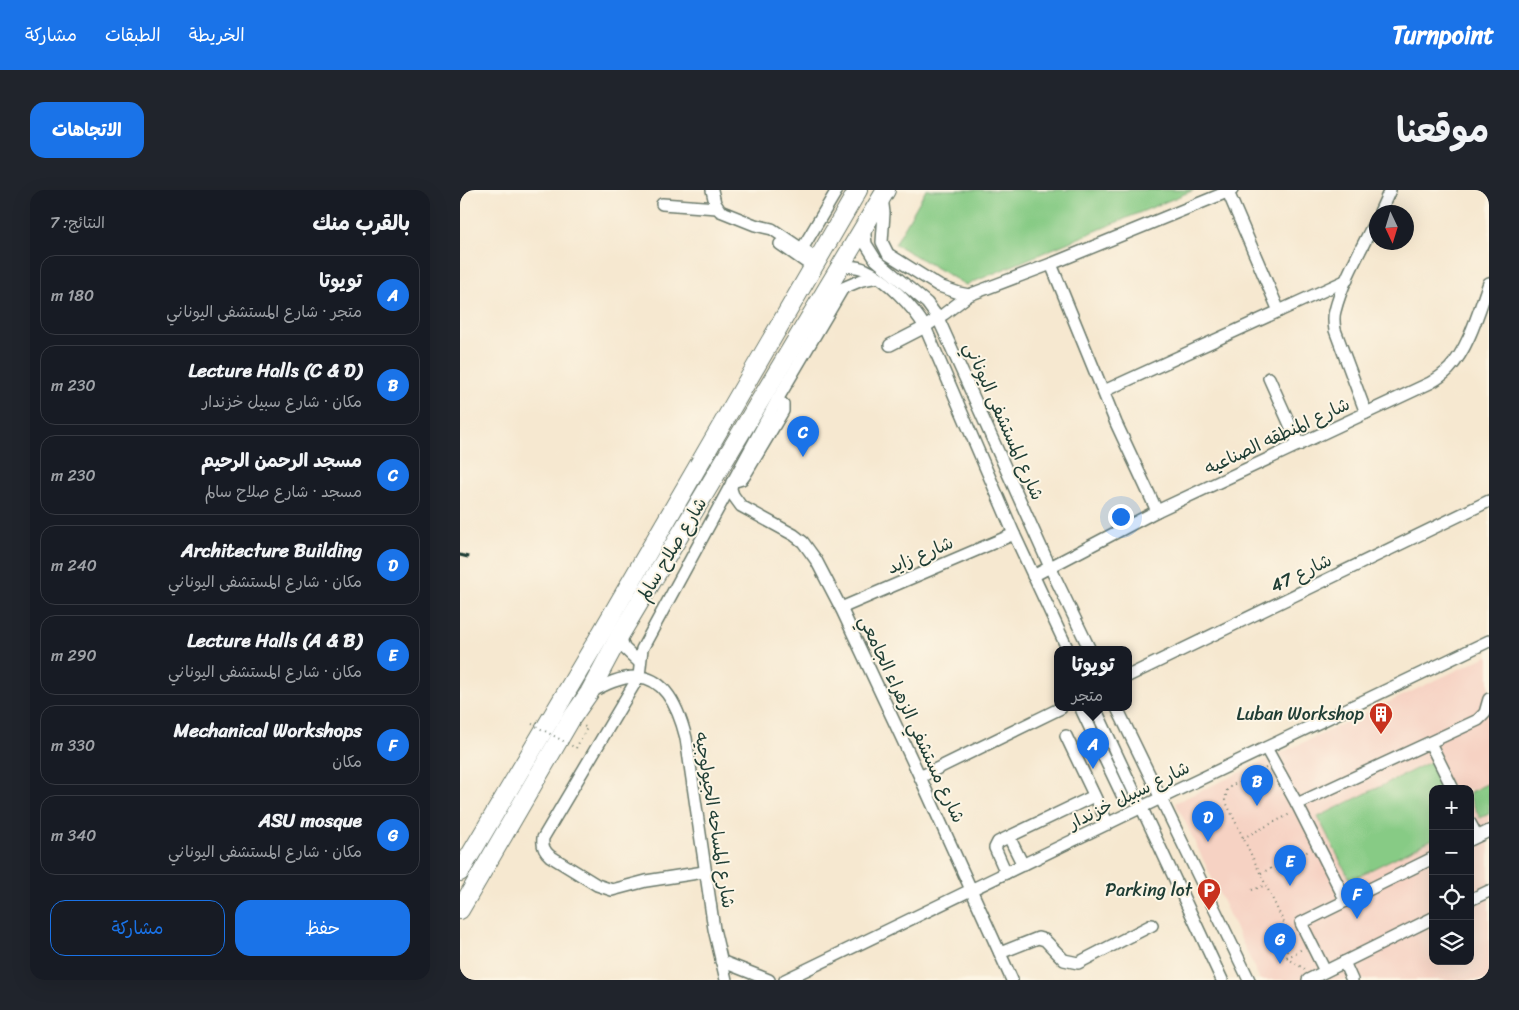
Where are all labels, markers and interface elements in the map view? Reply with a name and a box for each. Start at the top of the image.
text: Turnpoint [1392,14,1494,56]
text: مشاركة [25,19,77,51]
text: الطبقات [105,19,161,51]
text: الخريطة [189,19,245,51]
text: موقعنا [1396,99,1489,161]
button: الاتجاهات [30,102,144,158]
text: بالقرب منك [312,204,410,242]
north arrow [1369,205,1414,250]
text: النتائج: 7 [50,208,105,237]
text: تويوتا [319,264,362,297]
text: 180 m [51,281,94,310]
text: A [388,281,398,310]
text: متجر · شارع المستشفى اليوناني [166,297,362,326]
street label: شارع المستشفى اليوناني [955,336,1053,506]
text: Lecture Halls (C & D) [188,354,362,387]
text: 230 m [51,371,96,400]
text: B [388,371,398,400]
text: مكان · شارع سبيل خزندار [202,387,362,416]
street label: شارع المنطقه الصناعيه [1199,388,1355,484]
pin: C [787,416,819,457]
text: مسجد الرحمن الرحيم [201,444,362,477]
text: 230 m [51,461,96,490]
text: C [388,461,398,490]
text: مسجد · شارع صلاح سالم [204,477,362,506]
street label: شارع صلاح سالم [628,491,716,607]
your location [1108,504,1134,530]
street label: شارع زايد [882,527,958,583]
text: Architecture Building [181,534,362,567]
street label: شارع 47 [1265,544,1337,602]
text: 240 m [51,551,97,580]
text: D [388,551,398,580]
text: مكان · شارع المستشفى اليوناني [168,567,362,596]
street label: شارع مستشفي الزهراء الجامعي [850,610,974,828]
text: Lecture Halls (A & B) [187,624,362,657]
text: 290 m [51,641,97,670]
text: E [389,641,397,670]
popup [1054,646,1132,711]
text: تويوتا [1072,648,1114,681]
text: مكان · شارع المستشفى اليوناني [168,657,362,686]
text: متجر [1072,681,1103,710]
place label: Luban Workshop [1236,698,1364,730]
building icon: Luban Workshop [1368,701,1394,735]
text: Mechanical Workshops [174,714,362,747]
pin: A [1077,728,1109,769]
street label: شارع المساحه الجيولوجيه [685,730,745,910]
text: 330 m [51,731,95,760]
text: F [389,731,397,760]
text: مكان [332,747,362,776]
street label: شارع سبيل خزندار [1061,752,1195,839]
pin: B [1241,765,1273,806]
map controls [1429,785,1474,965]
button: + [1429,785,1474,830]
pin: D [1192,801,1224,842]
text: ASU mosque [259,804,362,837]
text: 340 m [51,821,96,850]
text: G [388,821,398,850]
button: − [1429,830,1474,875]
text: مكان · شارع المستشفى اليوناني [168,837,362,866]
pin: E [1274,845,1306,886]
place label: Parking lot [1105,874,1193,906]
button: locate [1429,875,1474,920]
parking icon: Parking lot [1196,877,1222,911]
pin: F [1341,878,1373,919]
button: مشاركة [50,900,225,956]
button: حفظ [235,900,410,956]
button: layers [1429,920,1474,965]
pin: G [1264,923,1296,964]

